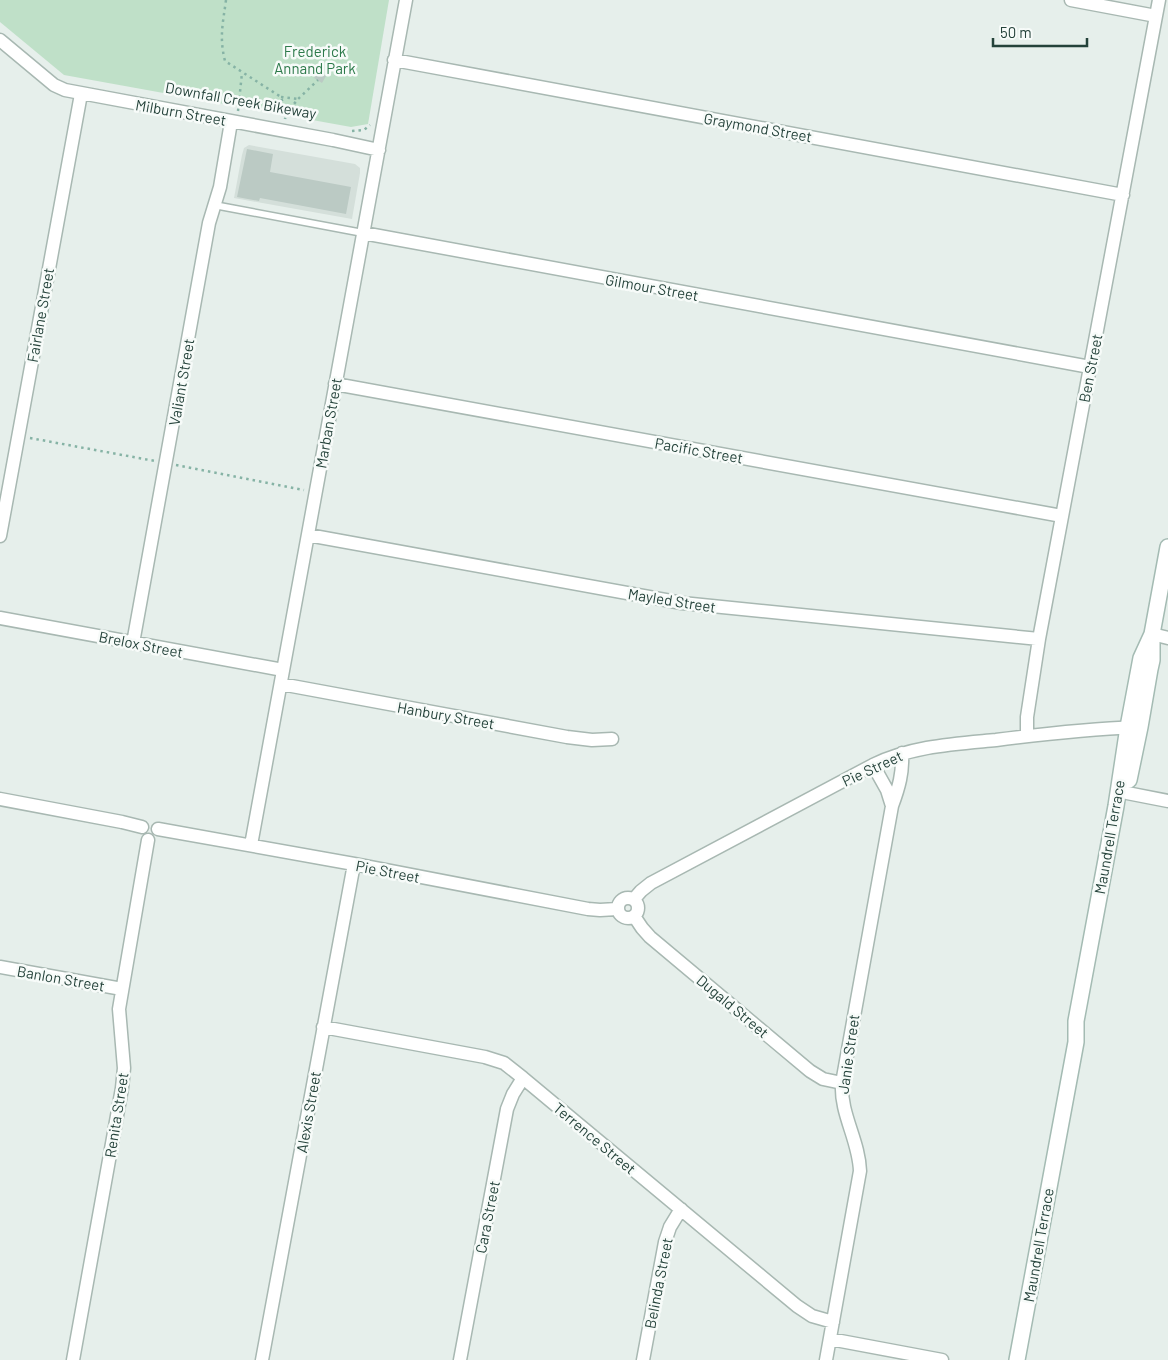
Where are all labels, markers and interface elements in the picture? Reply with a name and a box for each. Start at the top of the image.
scale bar [993,15,1087,47]
text: 50 m [1000,23,1032,41]
park label: Frederick Annand Park [274,42,356,77]
street label: Downfall Creek Bikeway [164,78,318,122]
street label: Milburn Street [134,95,228,129]
street label: Graymond Street [702,109,814,145]
street label: Fairlane Street [23,266,57,364]
street label: Gilmour Street [604,270,700,304]
street label: Ben Street [1075,332,1105,404]
street label: Valiant Street [164,337,198,427]
street label: Marban Street [311,376,345,470]
street label: Pacific Street [654,433,744,467]
street label: Mayled Street [627,584,717,616]
street label: Brelox Street [97,627,185,661]
street label: Hanbury Street [396,698,496,732]
street label: Pie Street [839,746,905,790]
street label: Maundrell Terrace [1090,778,1128,896]
street label: Pie Street [355,856,421,886]
street label: Banlon Street [16,961,106,995]
street label: Dugald Street [693,971,773,1041]
street label: Janie Street [834,1013,862,1095]
street label: Alexis Street [292,1070,324,1154]
street label: Renita Street [100,1071,132,1159]
street label: Terrence Street [550,1098,640,1178]
street label: Cara Street [471,1179,503,1255]
street label: Maundrell Terrace [1019,1186,1057,1304]
street label: Belinda Street [640,1236,676,1330]

